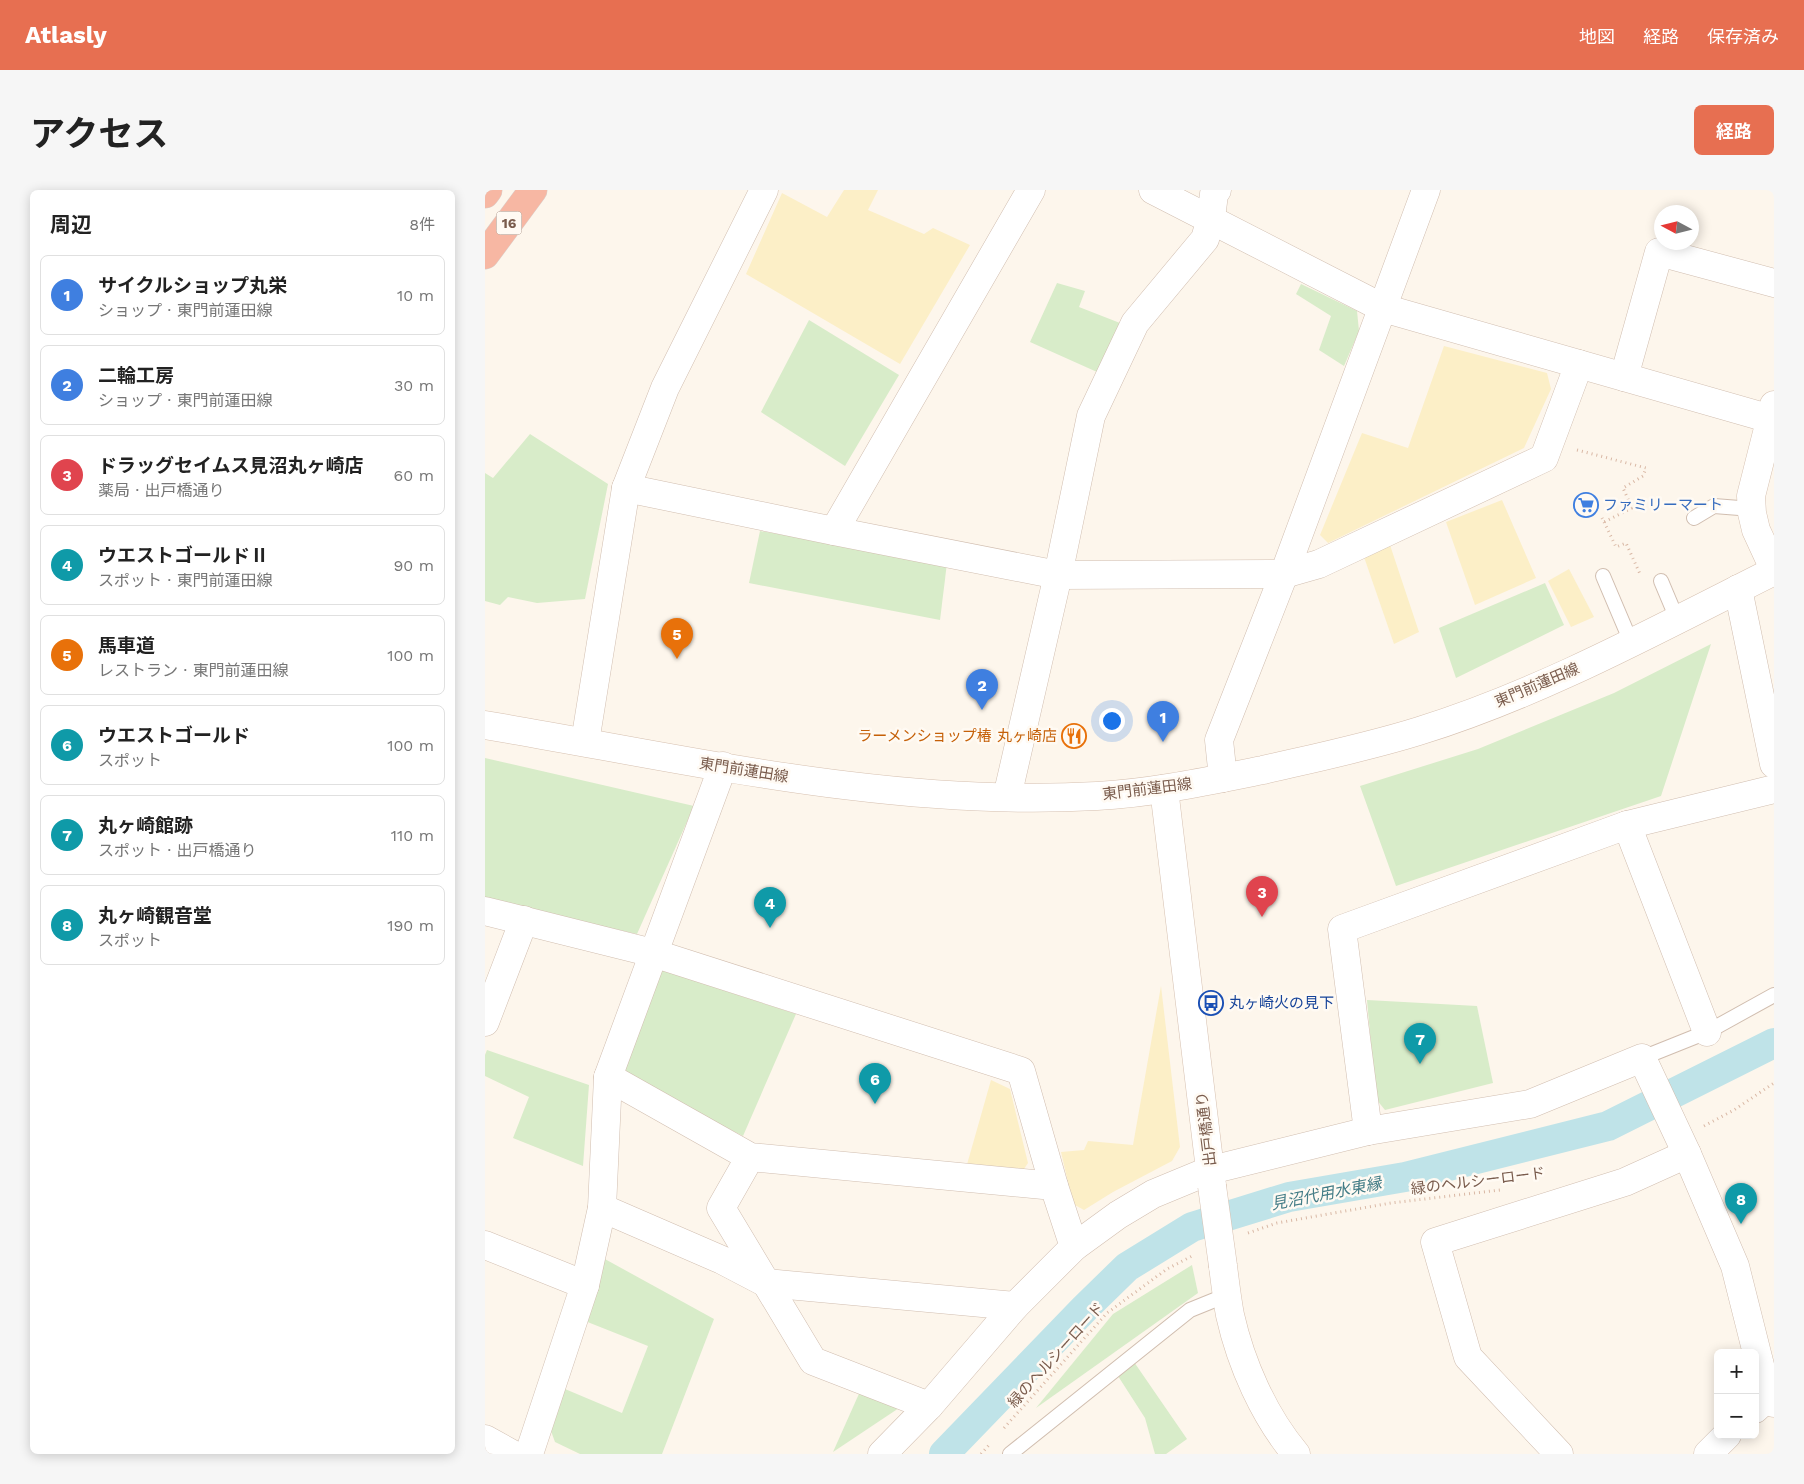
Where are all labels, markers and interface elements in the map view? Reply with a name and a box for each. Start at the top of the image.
text: Atlasly [25,21,107,49]
text: 地図 [1579,26,1615,47]
text: 経路 [1643,26,1679,47]
text: 保存済み [1707,26,1779,47]
button: 経路 [1694,105,1774,155]
text: アクセス [30,113,168,155]
north arrow [1654,205,1699,250]
text: 周辺 [50,212,92,237]
road number: 16 [497,212,521,234]
text: 8件 [409,215,435,234]
text: サイクルショップ丸栄 [98,274,287,297]
text: 1 [64,286,70,305]
text: 10 m [397,286,434,305]
text: ショップ · 東門前蓮田線 [98,301,273,320]
text: 二輪工房 [98,364,174,387]
text: 2 [62,376,72,395]
text: 30 m [394,376,434,395]
text: ショップ · 東門前蓮田線 [98,391,273,410]
text: ドラッグセイムス見沼丸ヶ崎店 [98,454,364,477]
text: 3 [62,466,72,485]
text: 60 m [394,466,434,485]
text: 薬局 · 出戸橋通り [98,481,225,500]
supermarket icon: ファミリーマート [1573,492,1599,518]
place label: ファミリーマート [1603,496,1723,514]
text: ウエストゴールドⅡ [98,544,269,567]
text: 4 [62,556,72,575]
text: 90 m [393,556,434,575]
text: スポット · 東門前蓮田線 [98,571,273,590]
pin: 5 [661,618,693,659]
text: 馬車道 [98,634,155,657]
text: 5 [62,646,72,665]
text: 100 m [387,646,434,665]
street label: 東門前蓮田線 [1492,659,1582,711]
text: レストラン · 東門前蓮田線 [98,661,289,680]
pin: 2 [966,669,998,710]
pin: 1 [1147,701,1179,742]
your location [1099,708,1125,734]
restaurant icon: ラーメンショップ椿 丸ヶ崎店 [1061,723,1087,749]
text: ウエストゴールド [98,724,250,747]
place label: ラーメンショップ椿 丸ヶ崎店 [857,727,1057,745]
text: 6 [62,736,72,755]
text: 100 m [387,736,434,755]
text: スポット [98,751,162,770]
street label: 東門前蓮田線 [698,754,790,786]
street label: 東門前蓮田線 [1101,775,1193,803]
text: 丸ヶ崎館跡 [98,814,193,837]
text: 7 [62,826,72,845]
text: 110 m [391,826,434,845]
text: スポット · 出戸橋通り [98,841,257,860]
pin: 3 [1246,876,1278,917]
pin: 4 [754,887,786,928]
text: 丸ヶ崎観音堂 [98,904,212,927]
text: 8 [62,916,72,935]
text: 190 m [387,916,434,935]
text: スポット [98,931,162,950]
bus stop icon: 丸ヶ崎火の見下 [1198,990,1224,1016]
place label: 丸ヶ崎火の見下 [1229,994,1334,1012]
pin: 7 [1404,1023,1436,1064]
pin: 6 [859,1063,891,1104]
street label: 出戸橋通り [1192,1091,1220,1167]
street label: 緑のヘルシーロード [1410,1164,1546,1198]
water label: 見沼代用水東縁 [1269,1173,1385,1214]
pin: 8 [1725,1183,1757,1224]
street label: 緑のヘルシーロード [1004,1299,1108,1411]
map controls [1714,1349,1759,1439]
button: + [1714,1349,1759,1394]
button: − [1714,1394,1759,1439]

